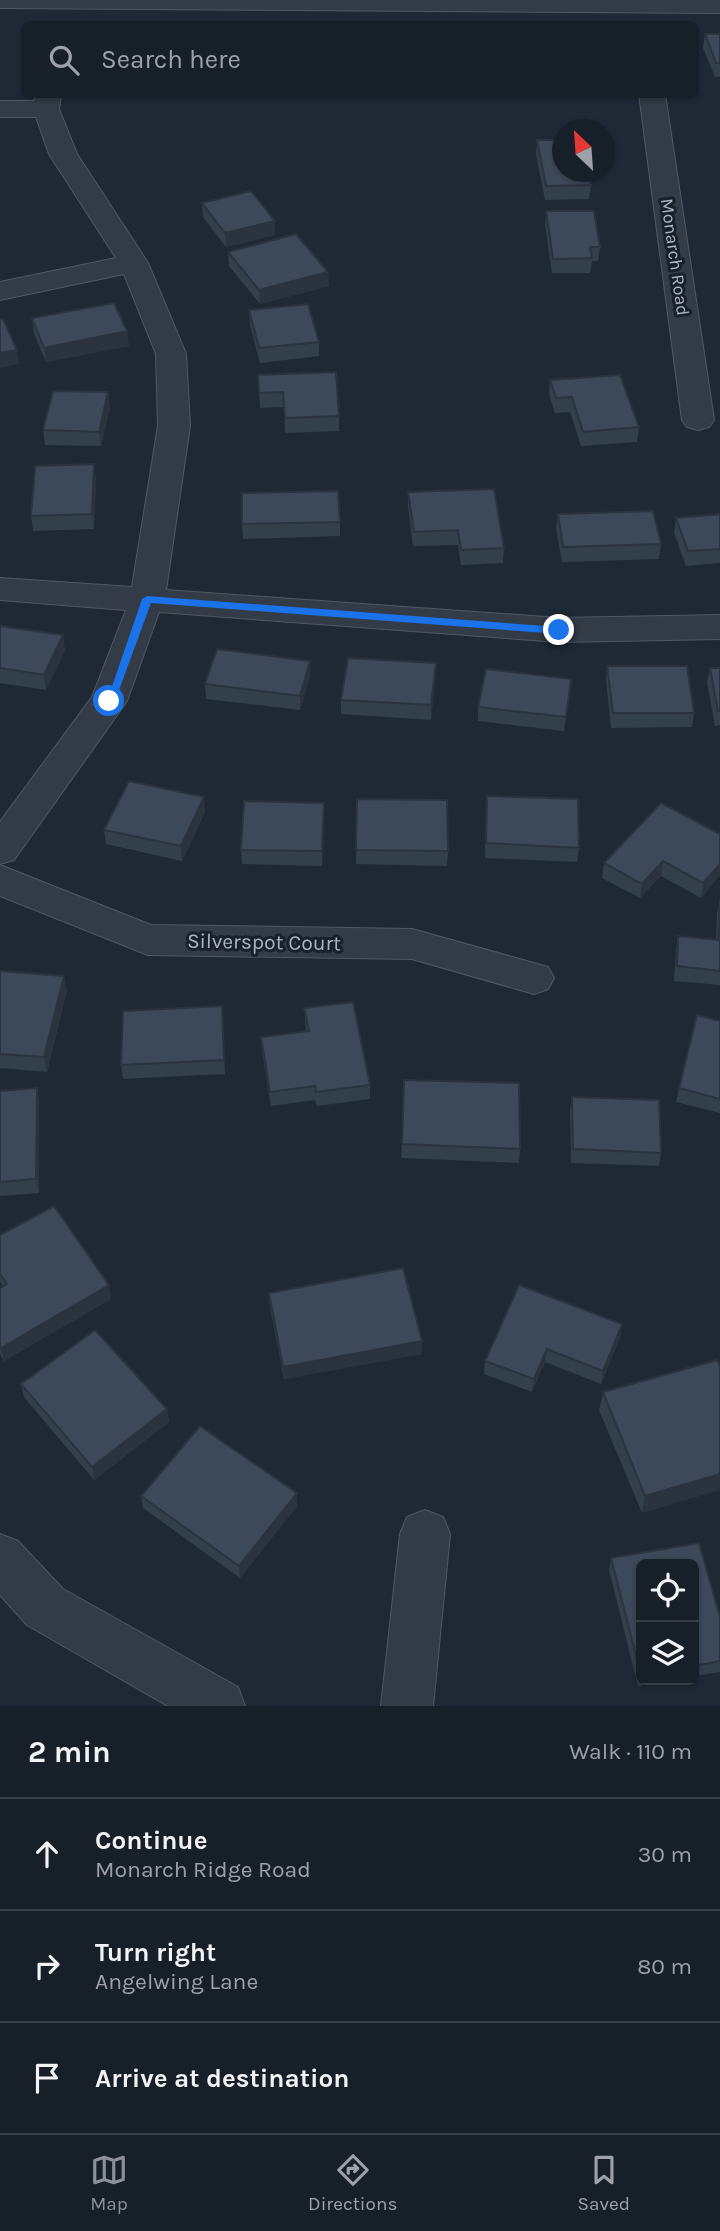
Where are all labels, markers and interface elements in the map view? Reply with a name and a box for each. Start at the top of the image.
search box [21,21,699,98]
icon: search [45,41,83,79]
text: Search here [101,44,241,75]
north arrow [552,119,615,182]
street label: Monarch Road [656,197,694,317]
route end [543,614,574,645]
route start [93,685,124,716]
street label: Silverspot Court [187,929,341,955]
map controls [636,1559,699,1685]
button: locate [636,1559,699,1622]
button: layers [636,1622,699,1685]
text: 2 min [28,1734,111,1770]
text: Walk · 110 m [569,1738,692,1765]
text: Continue [95,1825,207,1856]
icon: ahead [28,1835,66,1873]
text: 30 m [638,1841,692,1868]
text: Monarch Ridge Road [95,1856,311,1883]
text: Turn right [95,1937,216,1968]
icon: right [28,1947,66,1985]
text: 80 m [637,1953,692,1980]
text: Angelwing Lane [95,1968,258,1995]
icon: arrive [28,2059,66,2097]
text: Arrive at destination [95,2063,349,2094]
tab: Map [90,2151,128,2215]
tab: Directions [308,2151,397,2215]
tab: Saved [577,2151,630,2215]

